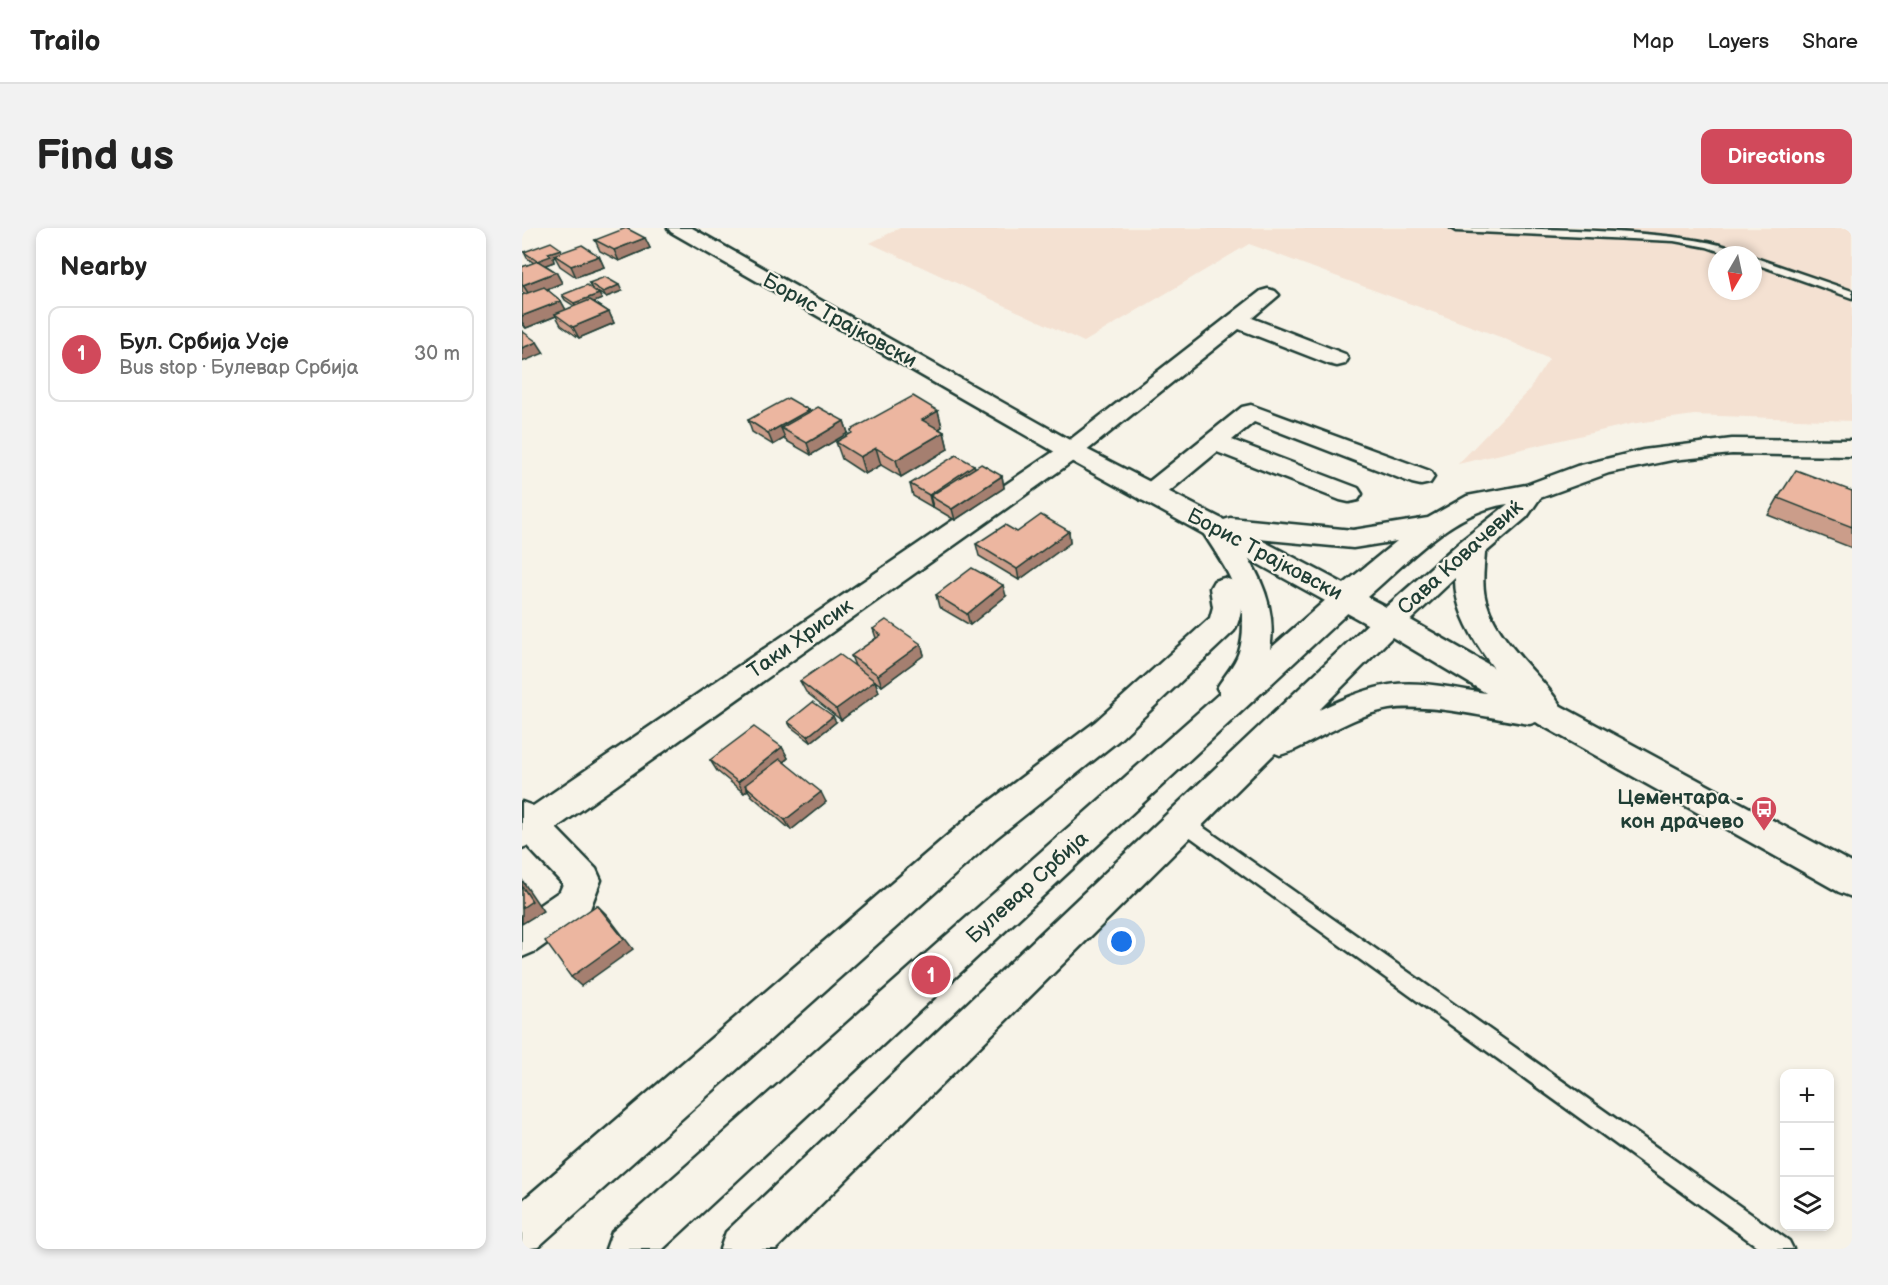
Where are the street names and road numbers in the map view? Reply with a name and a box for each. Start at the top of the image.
street label: Борис Трајковски [758,268,921,373]
street label: Сава Ковачевиќ [1393,495,1528,620]
street label: Борис Трајковски [1183,503,1347,606]
street label: Таки Хрисик [743,593,858,684]
street label: Булевар Србија [961,826,1094,949]

